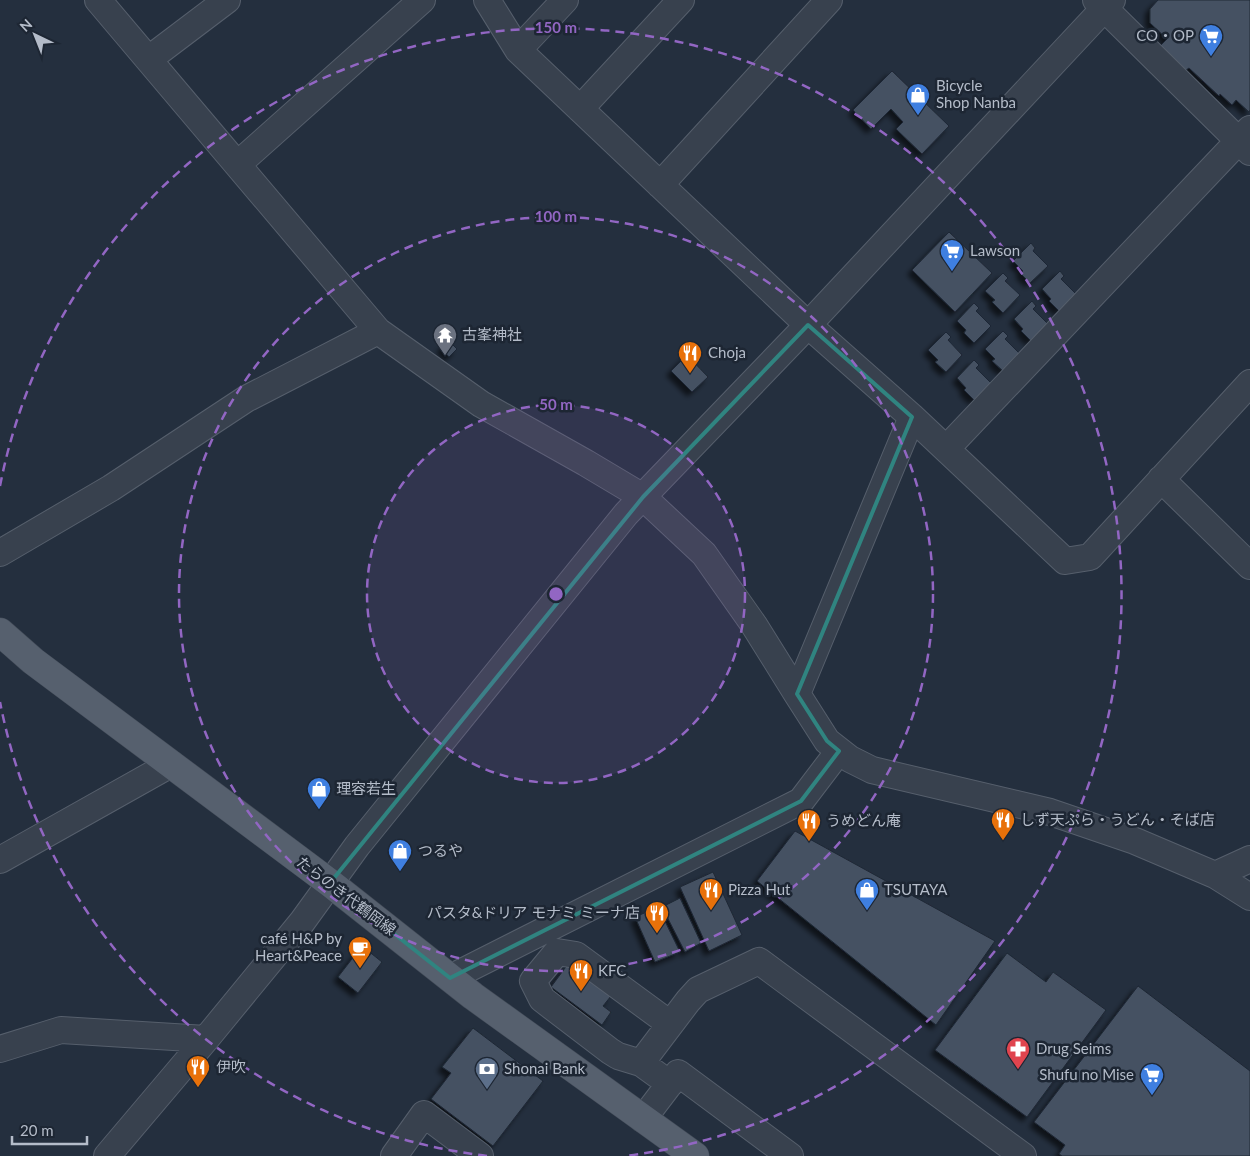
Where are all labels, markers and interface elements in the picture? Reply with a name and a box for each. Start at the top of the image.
north arrow [10,10,60,60]
text: N [16,15,36,35]
text: 150 m [535,18,577,36]
supermarket icon: CO・OP [1198,23,1224,57]
place label: CO・OP [1136,26,1194,44]
place label: Bicycle Shop Nanba [936,76,1016,111]
shop icon: Bicycle Shop Nanba [905,82,931,116]
text: 100 m [535,207,577,225]
supermarket icon: Lawson [939,238,965,272]
place label: Lawson [970,241,1020,259]
temple icon: 古峯神社 [432,322,458,356]
place label: 古峯神社 [462,325,522,343]
restaurant icon: Choja [677,340,703,374]
place label: Choja [708,343,746,361]
text: 50 m [539,395,573,413]
centre of rings [547,585,565,603]
shop icon: 理容若生 [306,776,332,810]
place label: 理容若生 [336,779,396,797]
restaurant icon: しず天ぷら・うどん・そば店 [990,807,1016,841]
restaurant icon: うめどん庵 [796,808,822,842]
place label: しず天ぷら・うどん・そば店 [1020,810,1215,828]
place label: うめどん庵 [826,811,901,829]
shop icon: つるや [387,838,413,872]
place label: つるや [418,841,463,859]
street label: たらのき代鶴岡線 [293,852,400,938]
restaurant icon: Pizza Hut [698,877,724,911]
shop icon: TSUTAYA [854,877,880,911]
place label: Pizza Hut [728,880,791,898]
place label: TSUTAYA [884,880,948,898]
restaurant icon: パスタ&ドリア モナミ ミーナ店 [644,900,670,934]
place label: パスタ&ドリア モナミ ミーナ店 [427,903,640,921]
place label: café H&P by Heart&Peace [255,929,342,964]
cafe icon: café H&P by Heart&Peace [347,935,373,969]
restaurant icon: KFC [568,958,594,992]
place label: KFC [598,961,626,979]
pharmacy icon: Drug Seims [1005,1036,1031,1070]
place label: Drug Seims [1036,1039,1111,1057]
restaurant icon: 伊吹 [185,1054,211,1088]
bank icon: Shonai Bank [474,1056,500,1090]
place label: 伊吹 [216,1057,246,1075]
place label: Shonai Bank [504,1059,586,1077]
supermarket icon: Shufu no Mise [1139,1062,1165,1096]
place label: Shufu no Mise [1039,1065,1134,1083]
scale bar [12,1114,88,1146]
text: 20 m [20,1121,54,1139]

